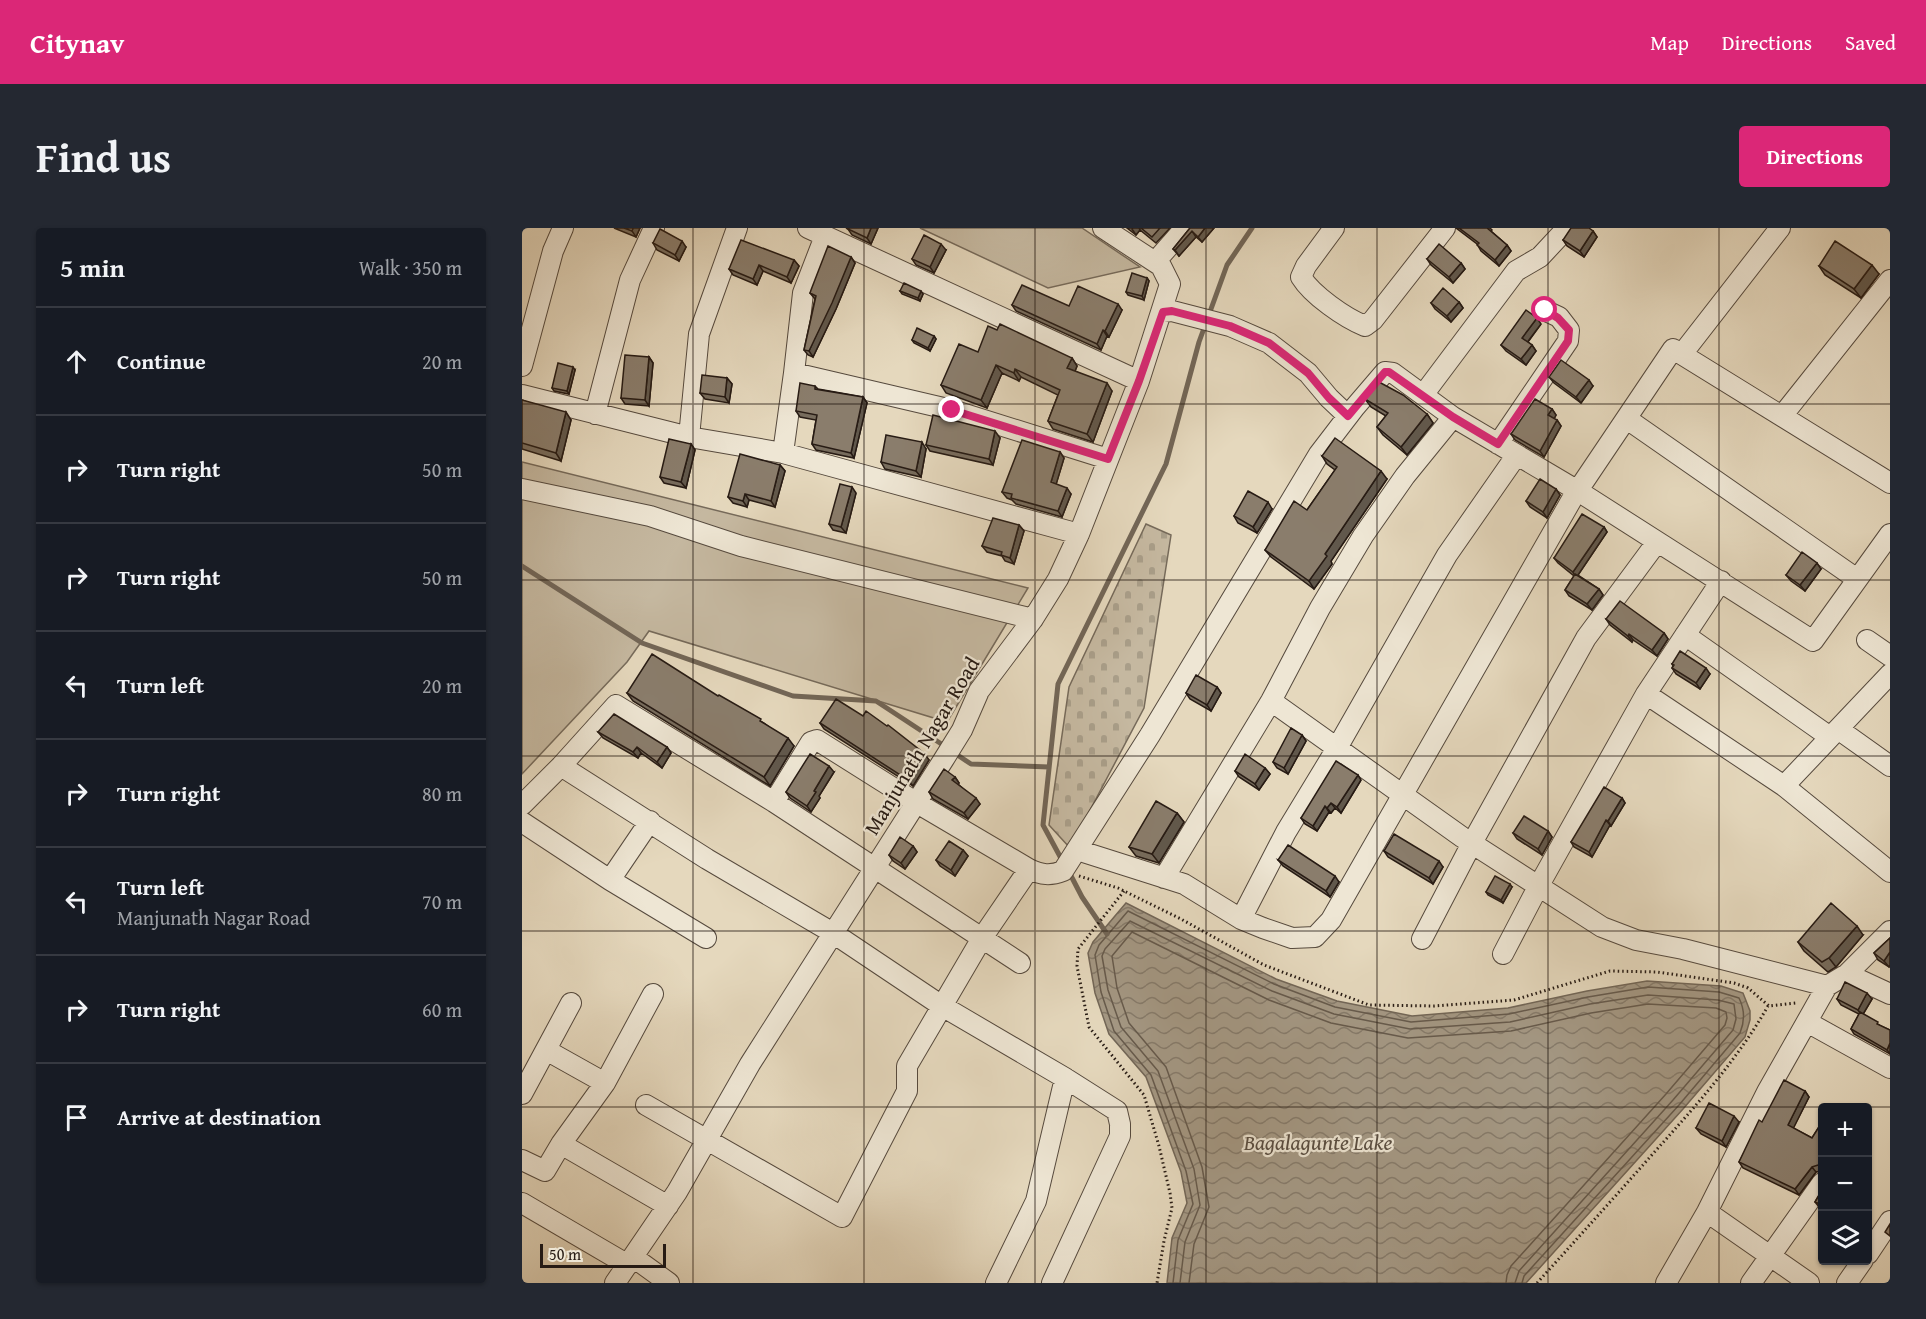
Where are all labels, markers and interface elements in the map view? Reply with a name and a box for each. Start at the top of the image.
text: Citynav [30,22,124,63]
text: Map [1650,27,1689,58]
text: Directions [1722,27,1812,58]
text: Saved [1845,27,1896,58]
text: Find us [36,126,171,187]
button: Directions [1739,126,1890,187]
text: 5 min [60,248,125,287]
text: Walk · 350 m [359,253,462,282]
route start [1531,296,1557,322]
icon: ahead [60,345,93,378]
text: Continue [117,345,206,377]
text: 20 m [422,347,462,376]
route end [938,396,964,422]
icon: right [60,453,93,486]
text: Turn right [117,453,220,485]
text: 50 m [422,455,462,484]
icon: right [60,561,93,594]
text: Turn right [117,561,220,593]
text: 50 m [422,563,462,592]
street label: Manjunath Nagar Road [856,650,987,841]
icon: left [60,669,93,702]
text: Turn left [117,669,204,701]
text: 20 m [422,671,462,700]
icon: right [60,777,93,810]
text: Turn right [117,777,220,809]
text: 80 m [422,779,462,808]
text: Turn left [117,871,204,903]
icon: left [60,885,93,918]
text: 70 m [422,887,462,916]
text: Manjunath Nagar Road [117,903,310,932]
icon: right [60,993,93,1026]
text: Turn right [117,993,220,1025]
text: 60 m [422,995,462,1024]
icon: arrive [60,1101,93,1134]
text: Arrive at destination [117,1101,321,1133]
map controls [1818,1103,1872,1265]
button: + [1818,1103,1872,1157]
water label: Bagalagunte Lake [1243,1126,1392,1158]
button: − [1818,1157,1872,1211]
button: layers [1818,1211,1872,1265]
scale bar [540,1241,666,1268]
text: 50 m [549,1242,581,1266]

